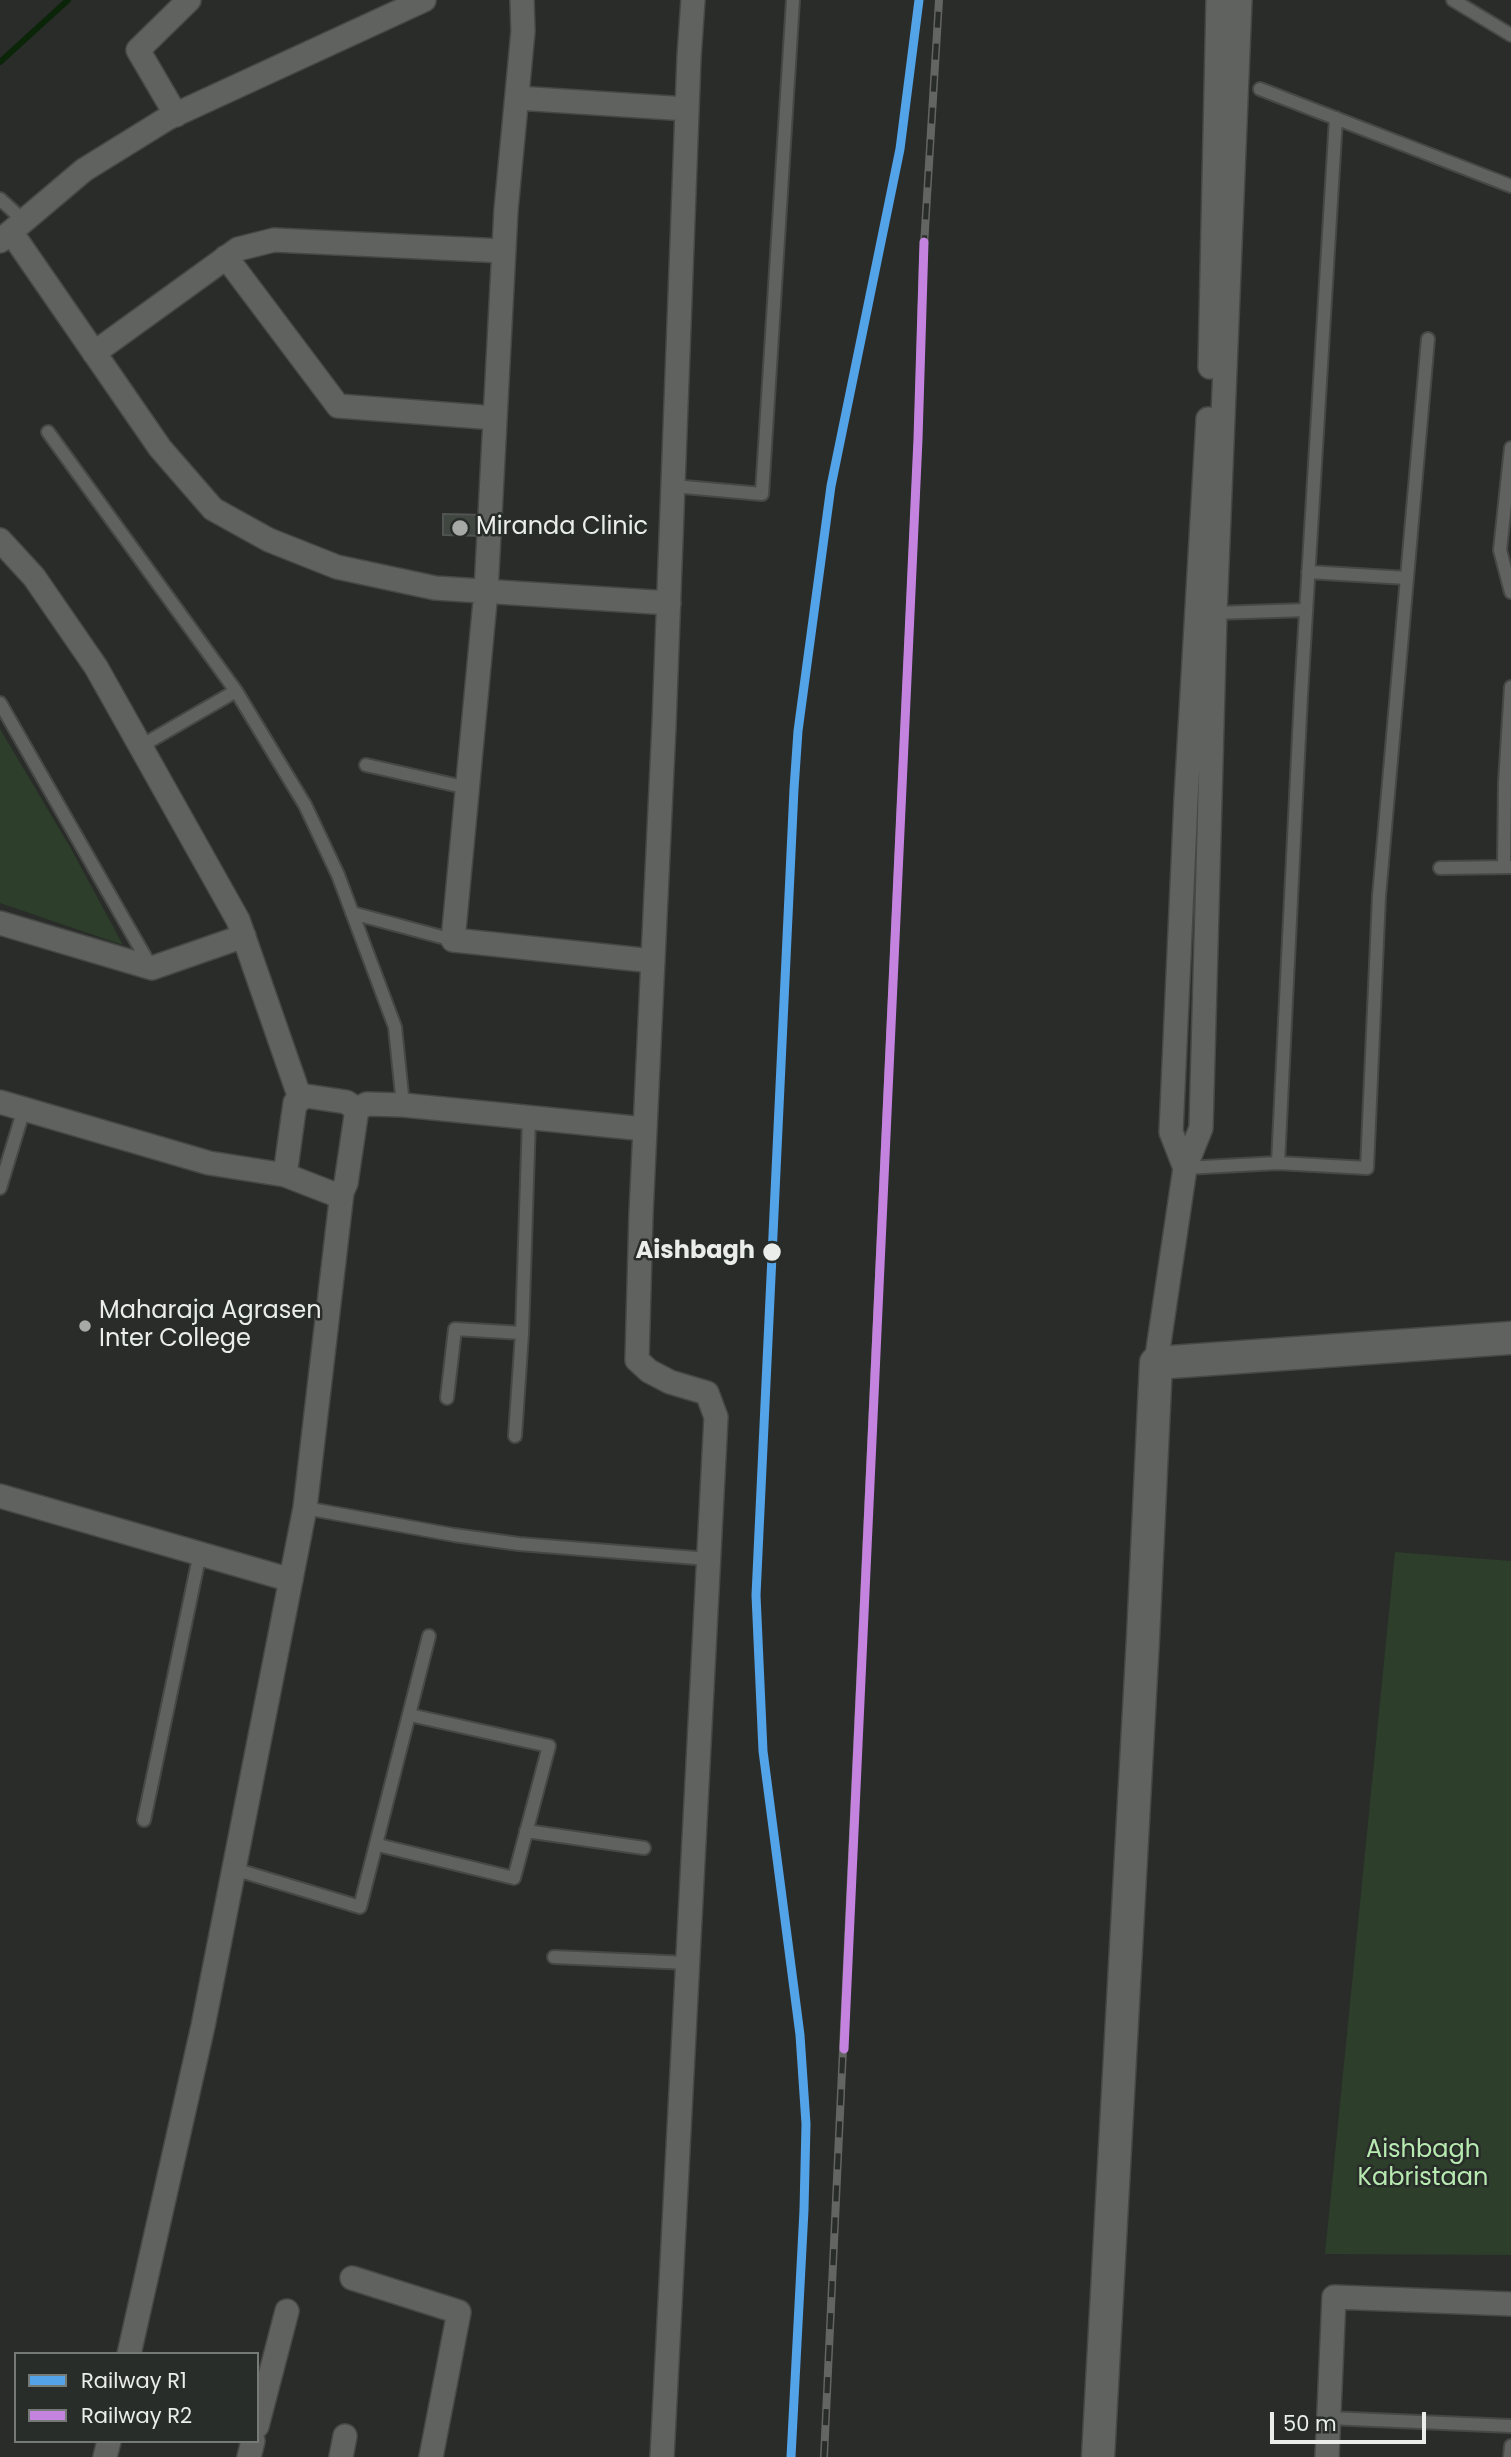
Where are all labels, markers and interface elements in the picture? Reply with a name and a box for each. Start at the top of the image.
place label: Miranda Clinic [476,514,648,542]
marker: Miranda Clinic [450,518,470,538]
place label: Aishbagh [636,1238,755,1266]
marker: Aishbagh [761,1241,783,1263]
place label: Maharaja Agrasen Inter College [99,1298,322,1354]
marker: Maharaja Agrasen Inter College [77,1318,93,1334]
park label: Aishbagh Kabristaan [1358,2137,1488,2193]
legend [14,2352,259,2443]
text: Railway R1 [81,2366,187,2395]
scale bar [1273,2398,1429,2442]
text: Railway R2 [81,2401,192,2430]
text: 50 m [1283,2409,1337,2438]

